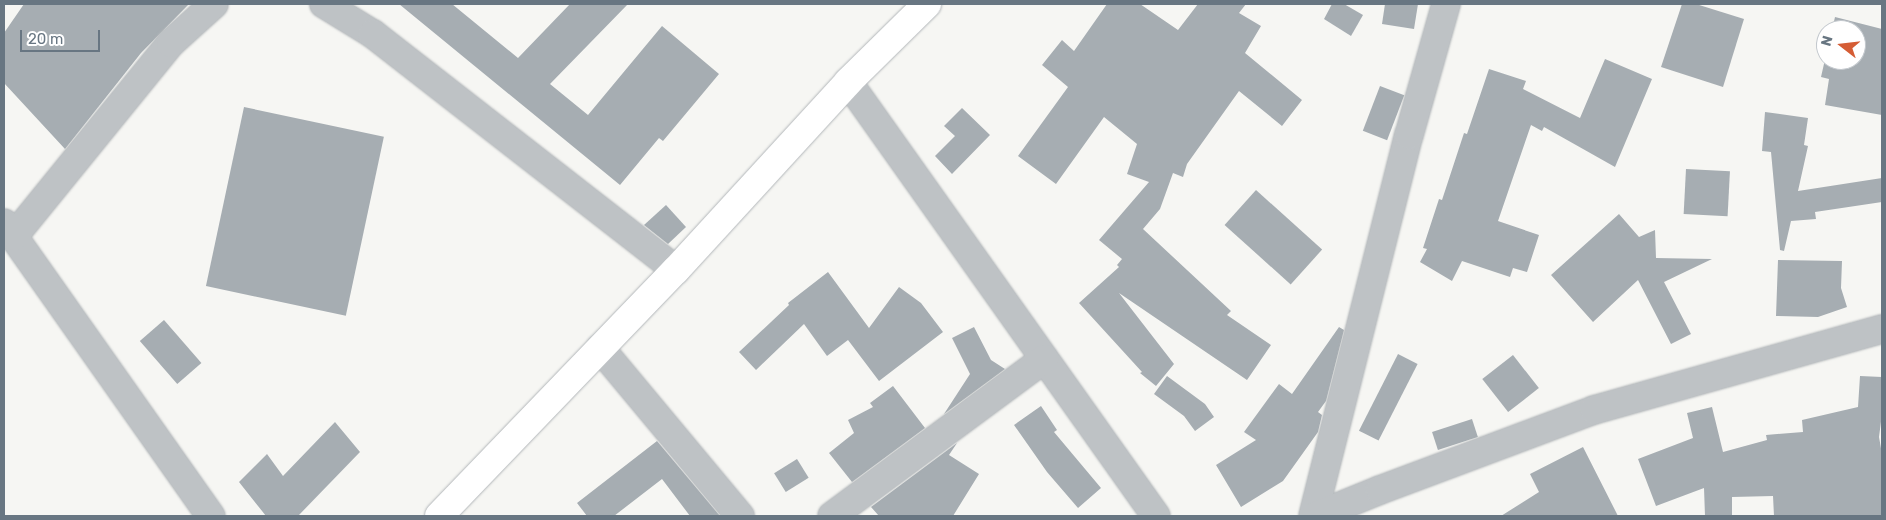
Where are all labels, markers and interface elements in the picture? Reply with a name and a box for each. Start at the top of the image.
scale bar [22,20,102,52]
north arrow [1816,20,1866,70]
text: 20 m [28,30,63,48]
text: N [1817,34,1837,48]

